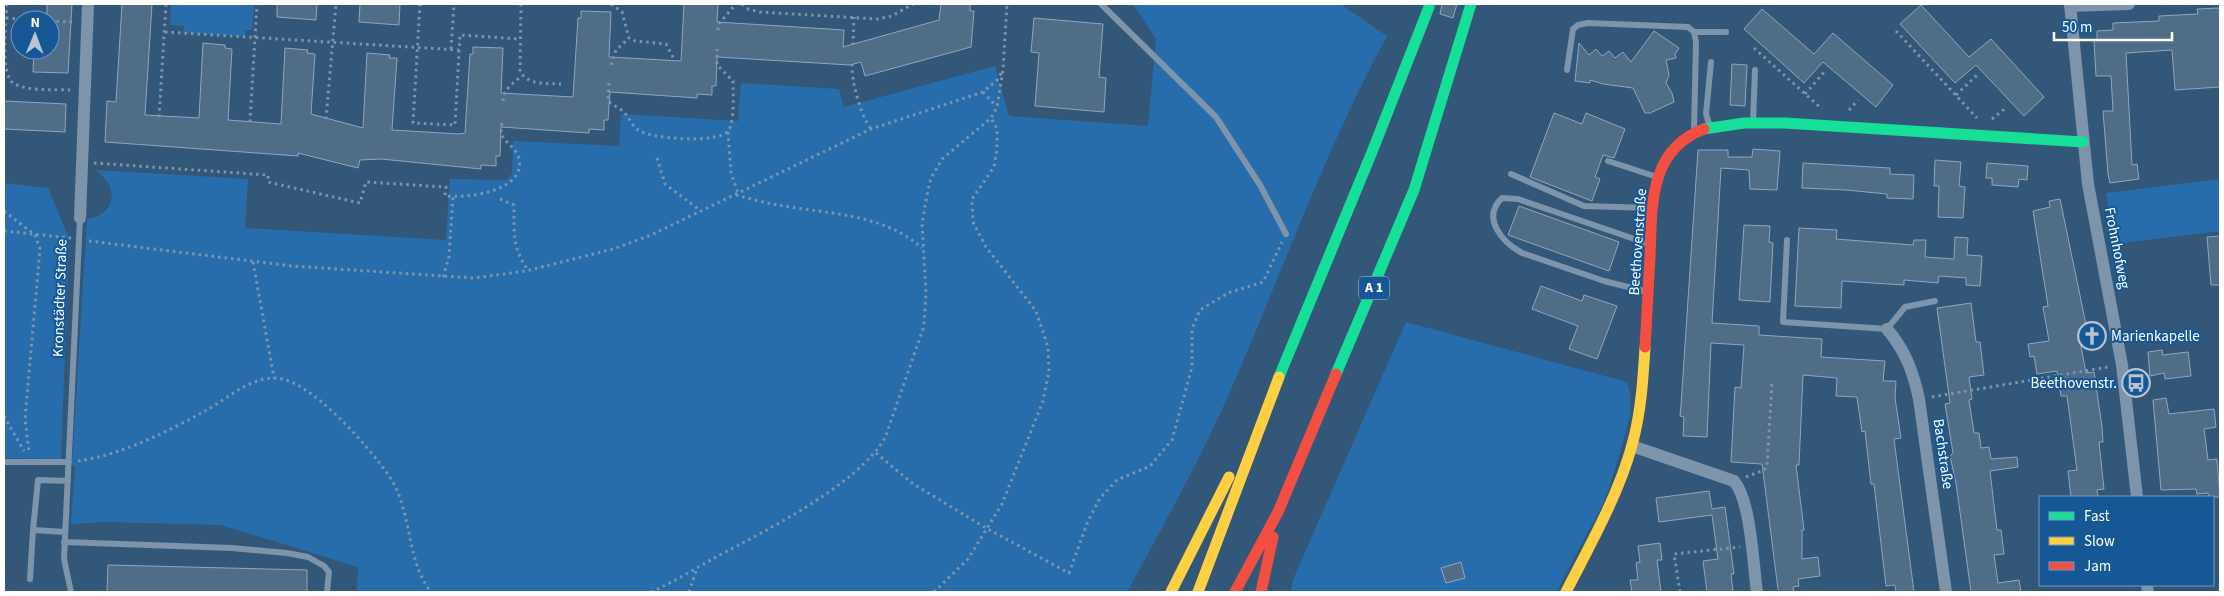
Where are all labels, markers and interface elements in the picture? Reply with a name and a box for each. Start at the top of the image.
north arrow [10,10,60,60]
scale bar [2054,10,2172,42]
text: N [30,13,40,33]
text: 50 m [2062,17,2092,38]
street label: Beethovenstraße [1624,188,1652,296]
street label: Frohnhofweg [2099,205,2135,291]
street label: Kronstädter Straße [47,238,73,358]
road number: A 1 [1359,276,1389,300]
church icon: Marienkapelle [2077,321,2107,351]
place label: Marienkapelle [2111,326,2200,347]
bus stop icon: Beethovenstr. [2121,368,2151,398]
place label: Beethovenstr. [2030,373,2117,394]
street label: Bachstraße [1928,417,1958,491]
legend [2039,496,2214,586]
text: Fast [2084,506,2110,527]
text: Slow [2084,531,2115,552]
text: Jam [2084,556,2111,577]

